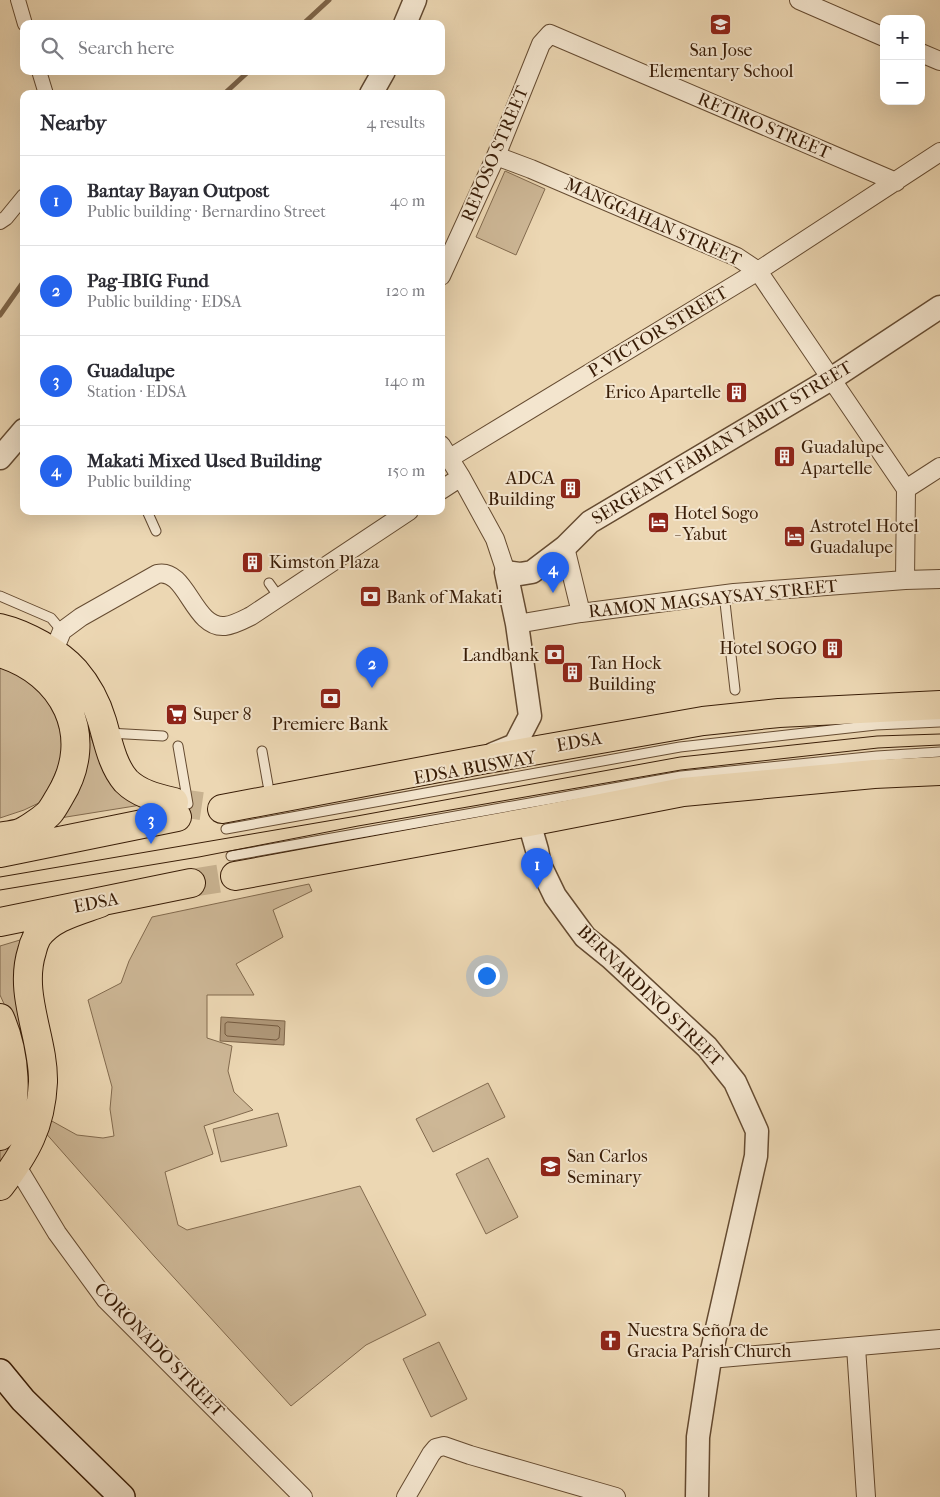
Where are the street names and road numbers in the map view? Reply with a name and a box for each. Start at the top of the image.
street label: REPOSO STREET [457,82,533,225]
street label: RETIRO STREET [694,89,834,164]
street label: MANGGAHAN STREET [562,174,745,271]
street label: P. VICTOR STREET [584,281,732,382]
street label: SERGEANT FABIAN YABUT STREET [588,356,857,529]
street label: RAMON MAGSAYSAY STREET [587,575,840,623]
street label: EDSA [555,728,604,756]
street label: EDSA BUSWAY [412,747,539,789]
street label: EDSA [72,888,121,918]
street label: BERNARDINO STREET [573,921,728,1072]
street label: CORONADO STREET [90,1279,229,1422]

